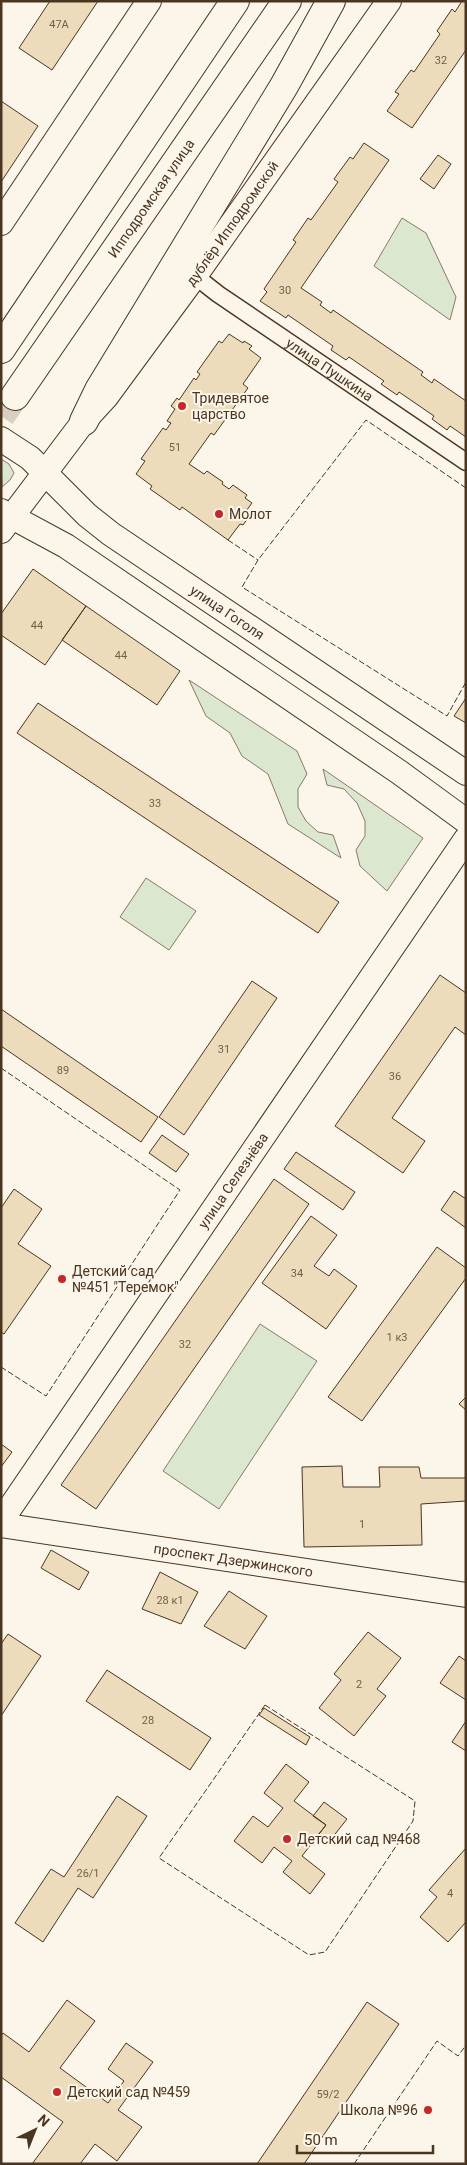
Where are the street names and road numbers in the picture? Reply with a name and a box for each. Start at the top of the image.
street label: Ипподромская улица [105,136,198,261]
street label: дублёр Ипподромской [183,158,282,289]
street label: улица Пушкина [283,335,376,405]
street label: улица Гоголя [187,582,267,643]
street label: улица Селезнёва [195,1130,271,1231]
street label: проспект Дзержинского [153,1540,314,1580]

